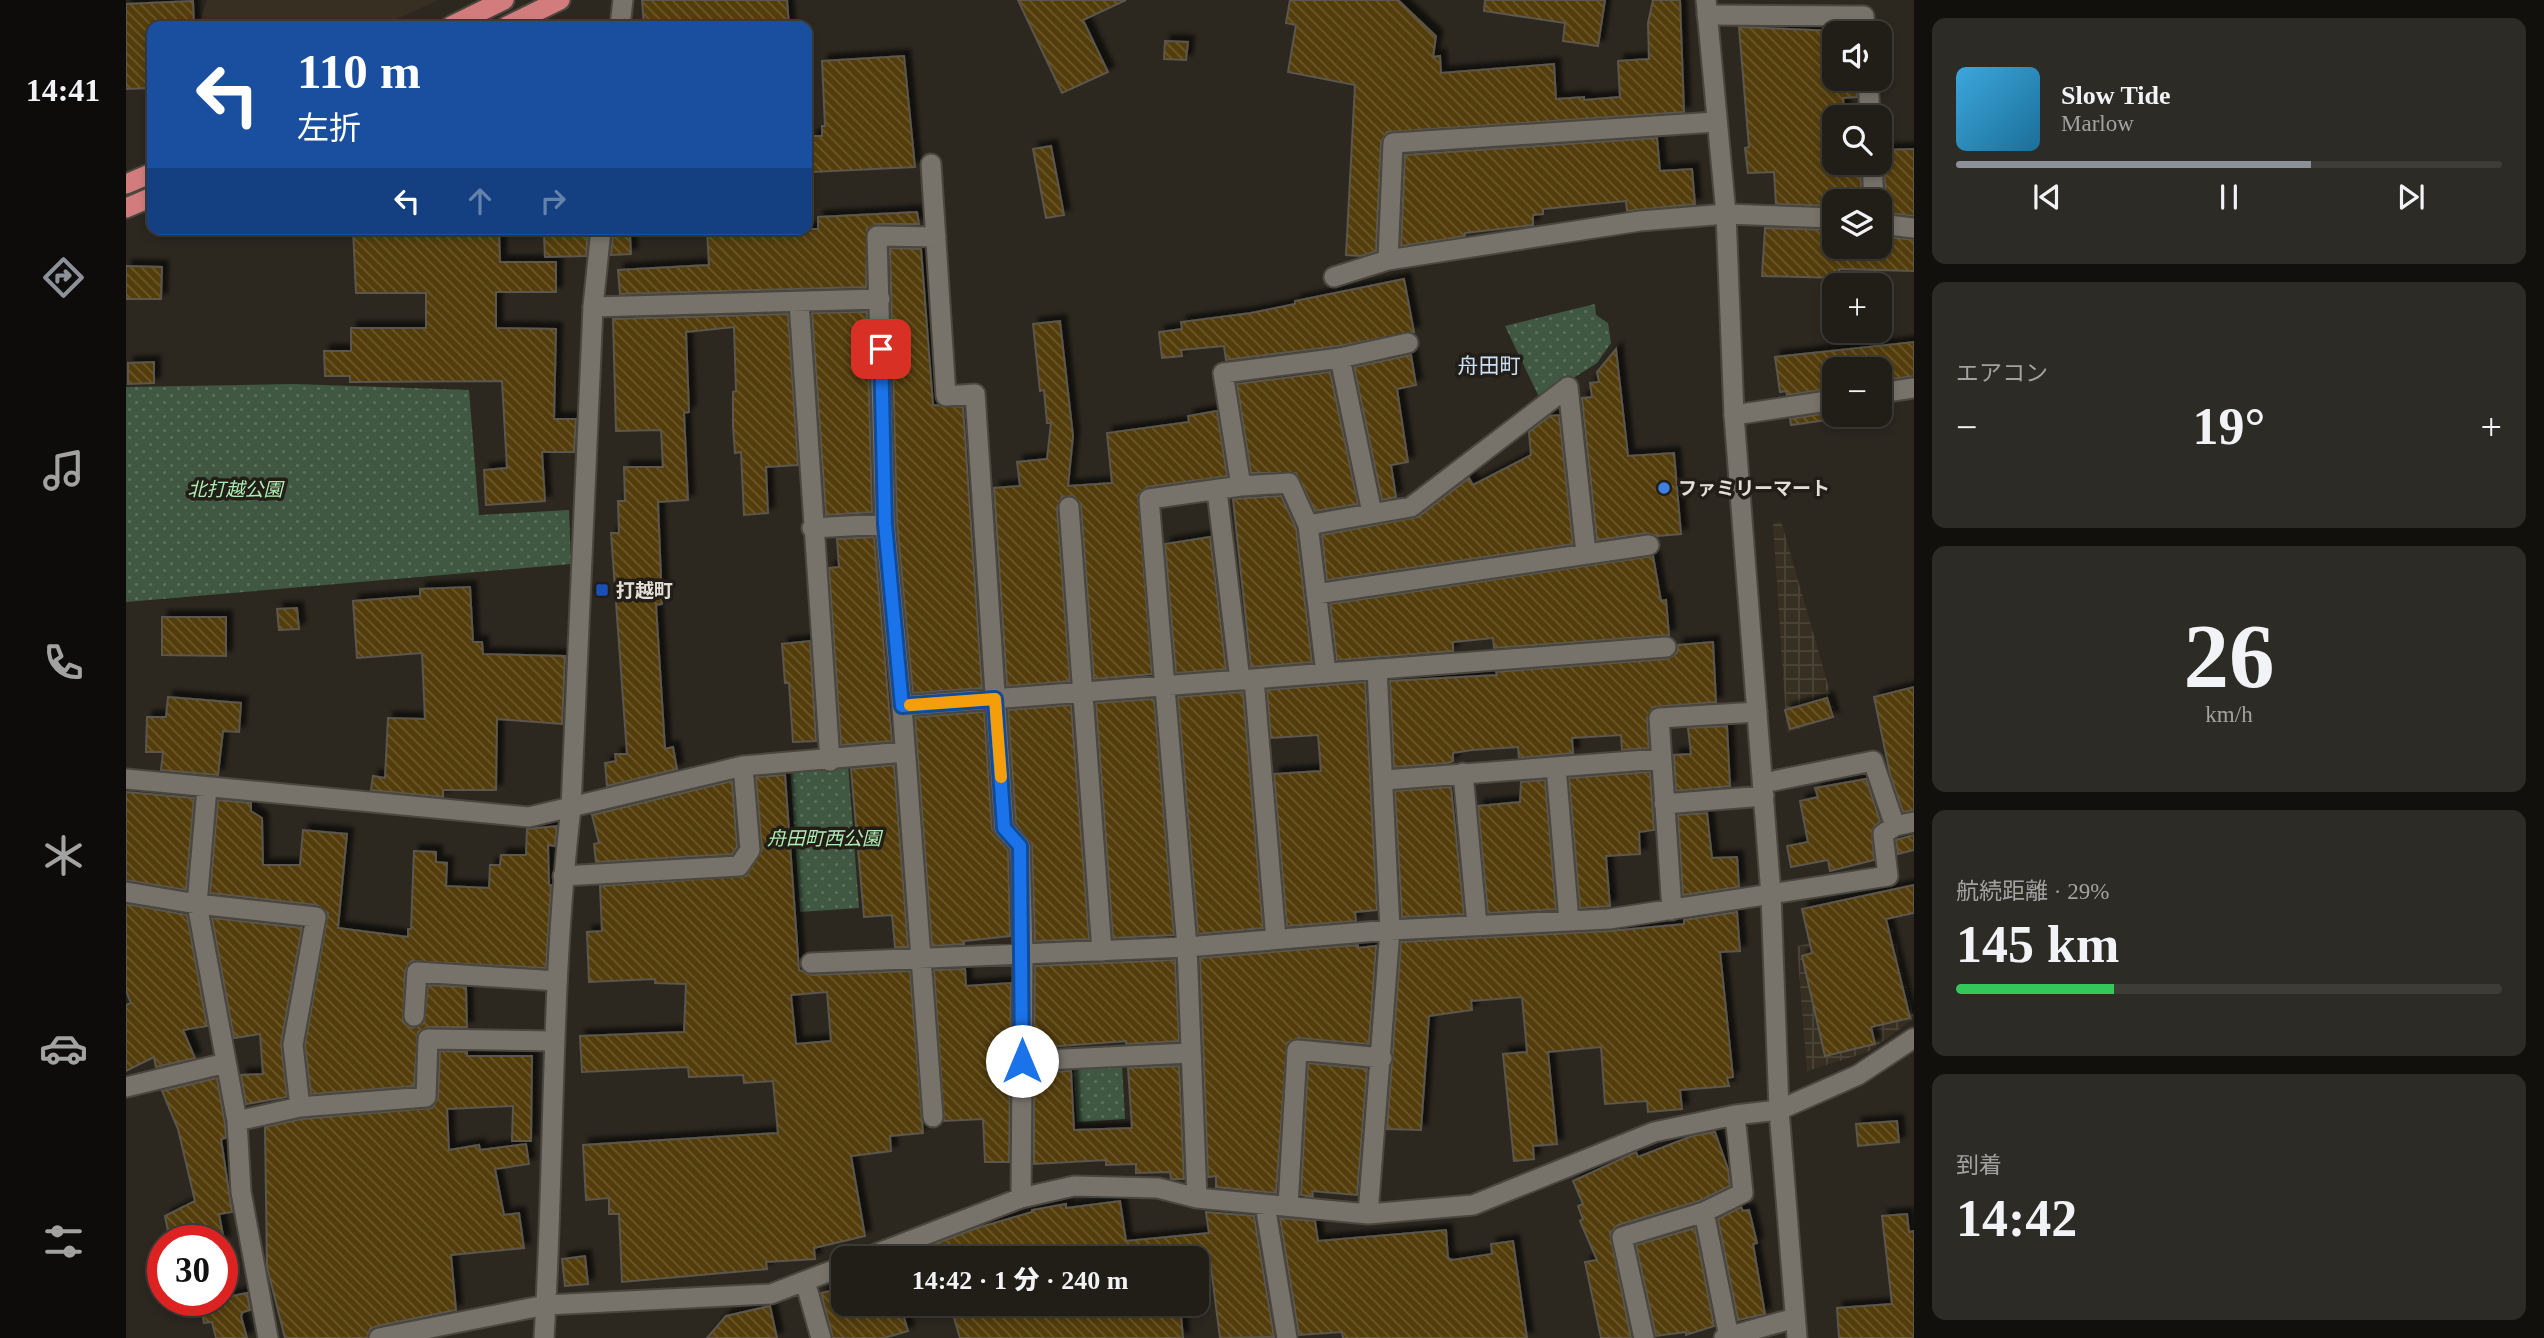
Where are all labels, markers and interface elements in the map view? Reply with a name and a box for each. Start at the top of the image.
map controls [1822,21,1892,427]
button: sound [1822,21,1892,91]
text: 110 m [297,44,421,99]
icon: left [182,49,273,140]
text: 14:41 [26,72,100,108]
text: Slow Tide [2061,81,2171,110]
button: search [1822,105,1892,175]
text: 左折 [297,110,361,146]
text: Marlow [2061,111,2134,136]
icon: previous [2028,178,2066,216]
icon: pause [2210,178,2248,216]
icon: next [2392,178,2430,216]
icon: left [388,182,426,220]
icon: ahead [461,182,499,220]
icon: right [534,182,572,220]
button: layers [1822,189,1892,259]
icon: directions [39,253,88,302]
button: + [1822,273,1892,343]
pin [851,319,911,379]
icon: arrive [862,330,900,368]
district label: 舟田町 [1458,354,1521,378]
button: − [1822,357,1892,427]
text: エアコン [1956,361,2048,386]
text: 19° [2193,398,2265,455]
text: − [1956,406,1977,448]
text: + [2481,406,2502,448]
icon: music [39,446,88,495]
place label: ファミリーマート [1678,478,1830,499]
park label: 北打越公園 [187,479,285,500]
marker: ファミリーマート [1656,480,1672,496]
place label: 打越町 [616,580,673,601]
marker: 打越町 [594,582,610,598]
text: 26 [2184,606,2275,707]
icon: phone [39,638,88,687]
text: km/h [2205,702,2253,727]
park label: 舟田町西公園 [767,828,884,849]
icon: climate [39,831,88,880]
text: 航続距離 · 29% [1956,879,2109,904]
text: 145 km [1956,916,2119,973]
icon: car [39,1024,88,1073]
position arrow [985,1024,1059,1098]
text: 到着 [1956,1153,2002,1178]
text: 14:42 [1956,1190,2077,1247]
icon: filters [39,1217,88,1266]
speed limit sign: 30 [147,1225,238,1316]
text: 14:42 · 1 分 · 240 m [912,1266,1128,1295]

